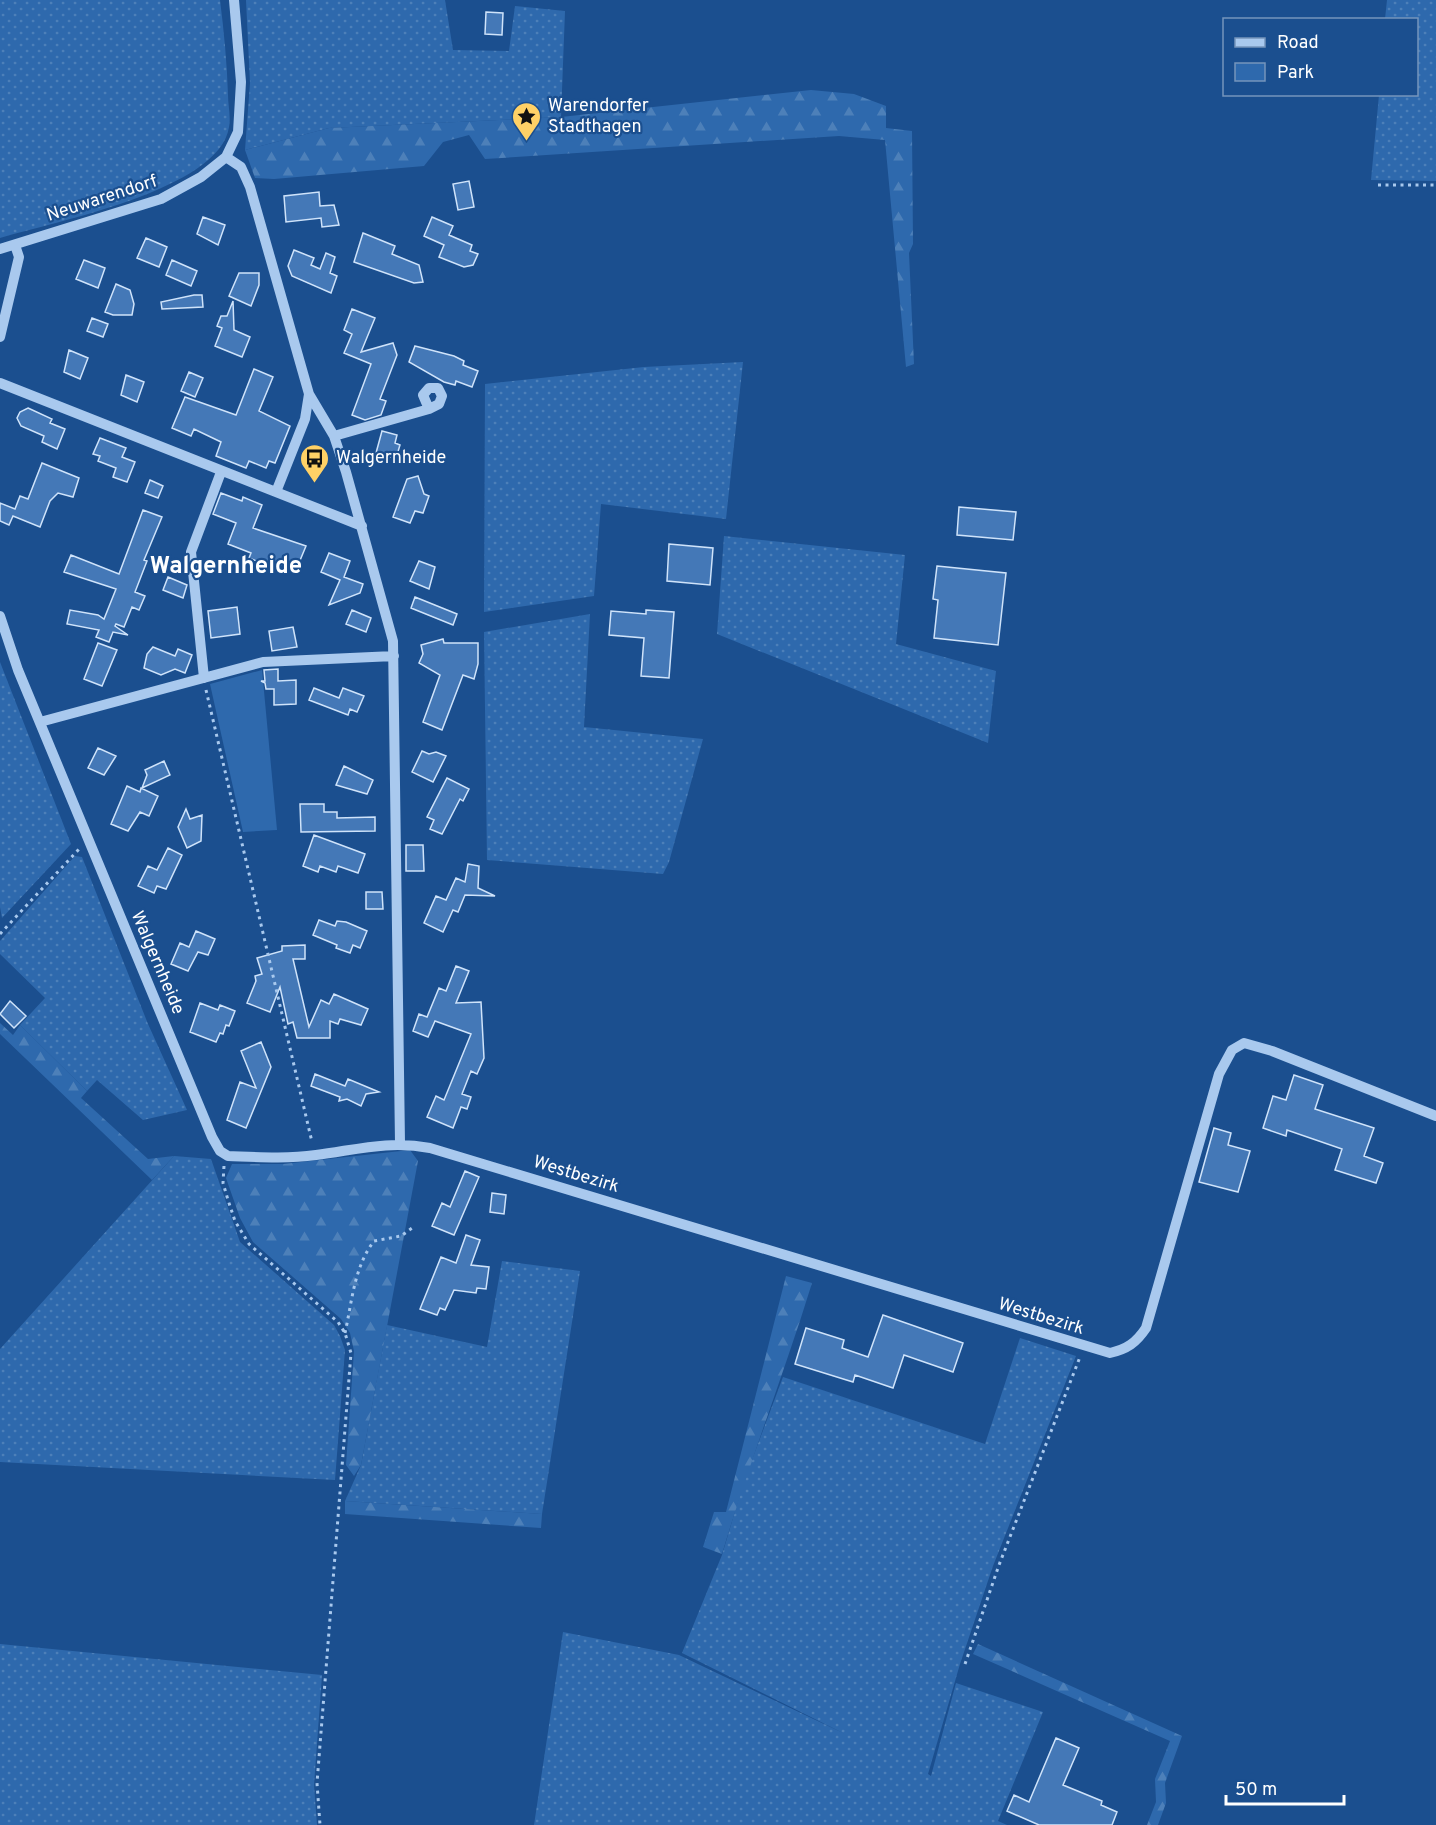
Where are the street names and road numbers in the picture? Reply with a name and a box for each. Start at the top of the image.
street label: Neuwarendorf [44,170,160,228]
street label: Walgernheide [125,908,189,1018]
street label: Westbezirk [530,1151,622,1199]
street label: Westbezirk [995,1293,1087,1341]

